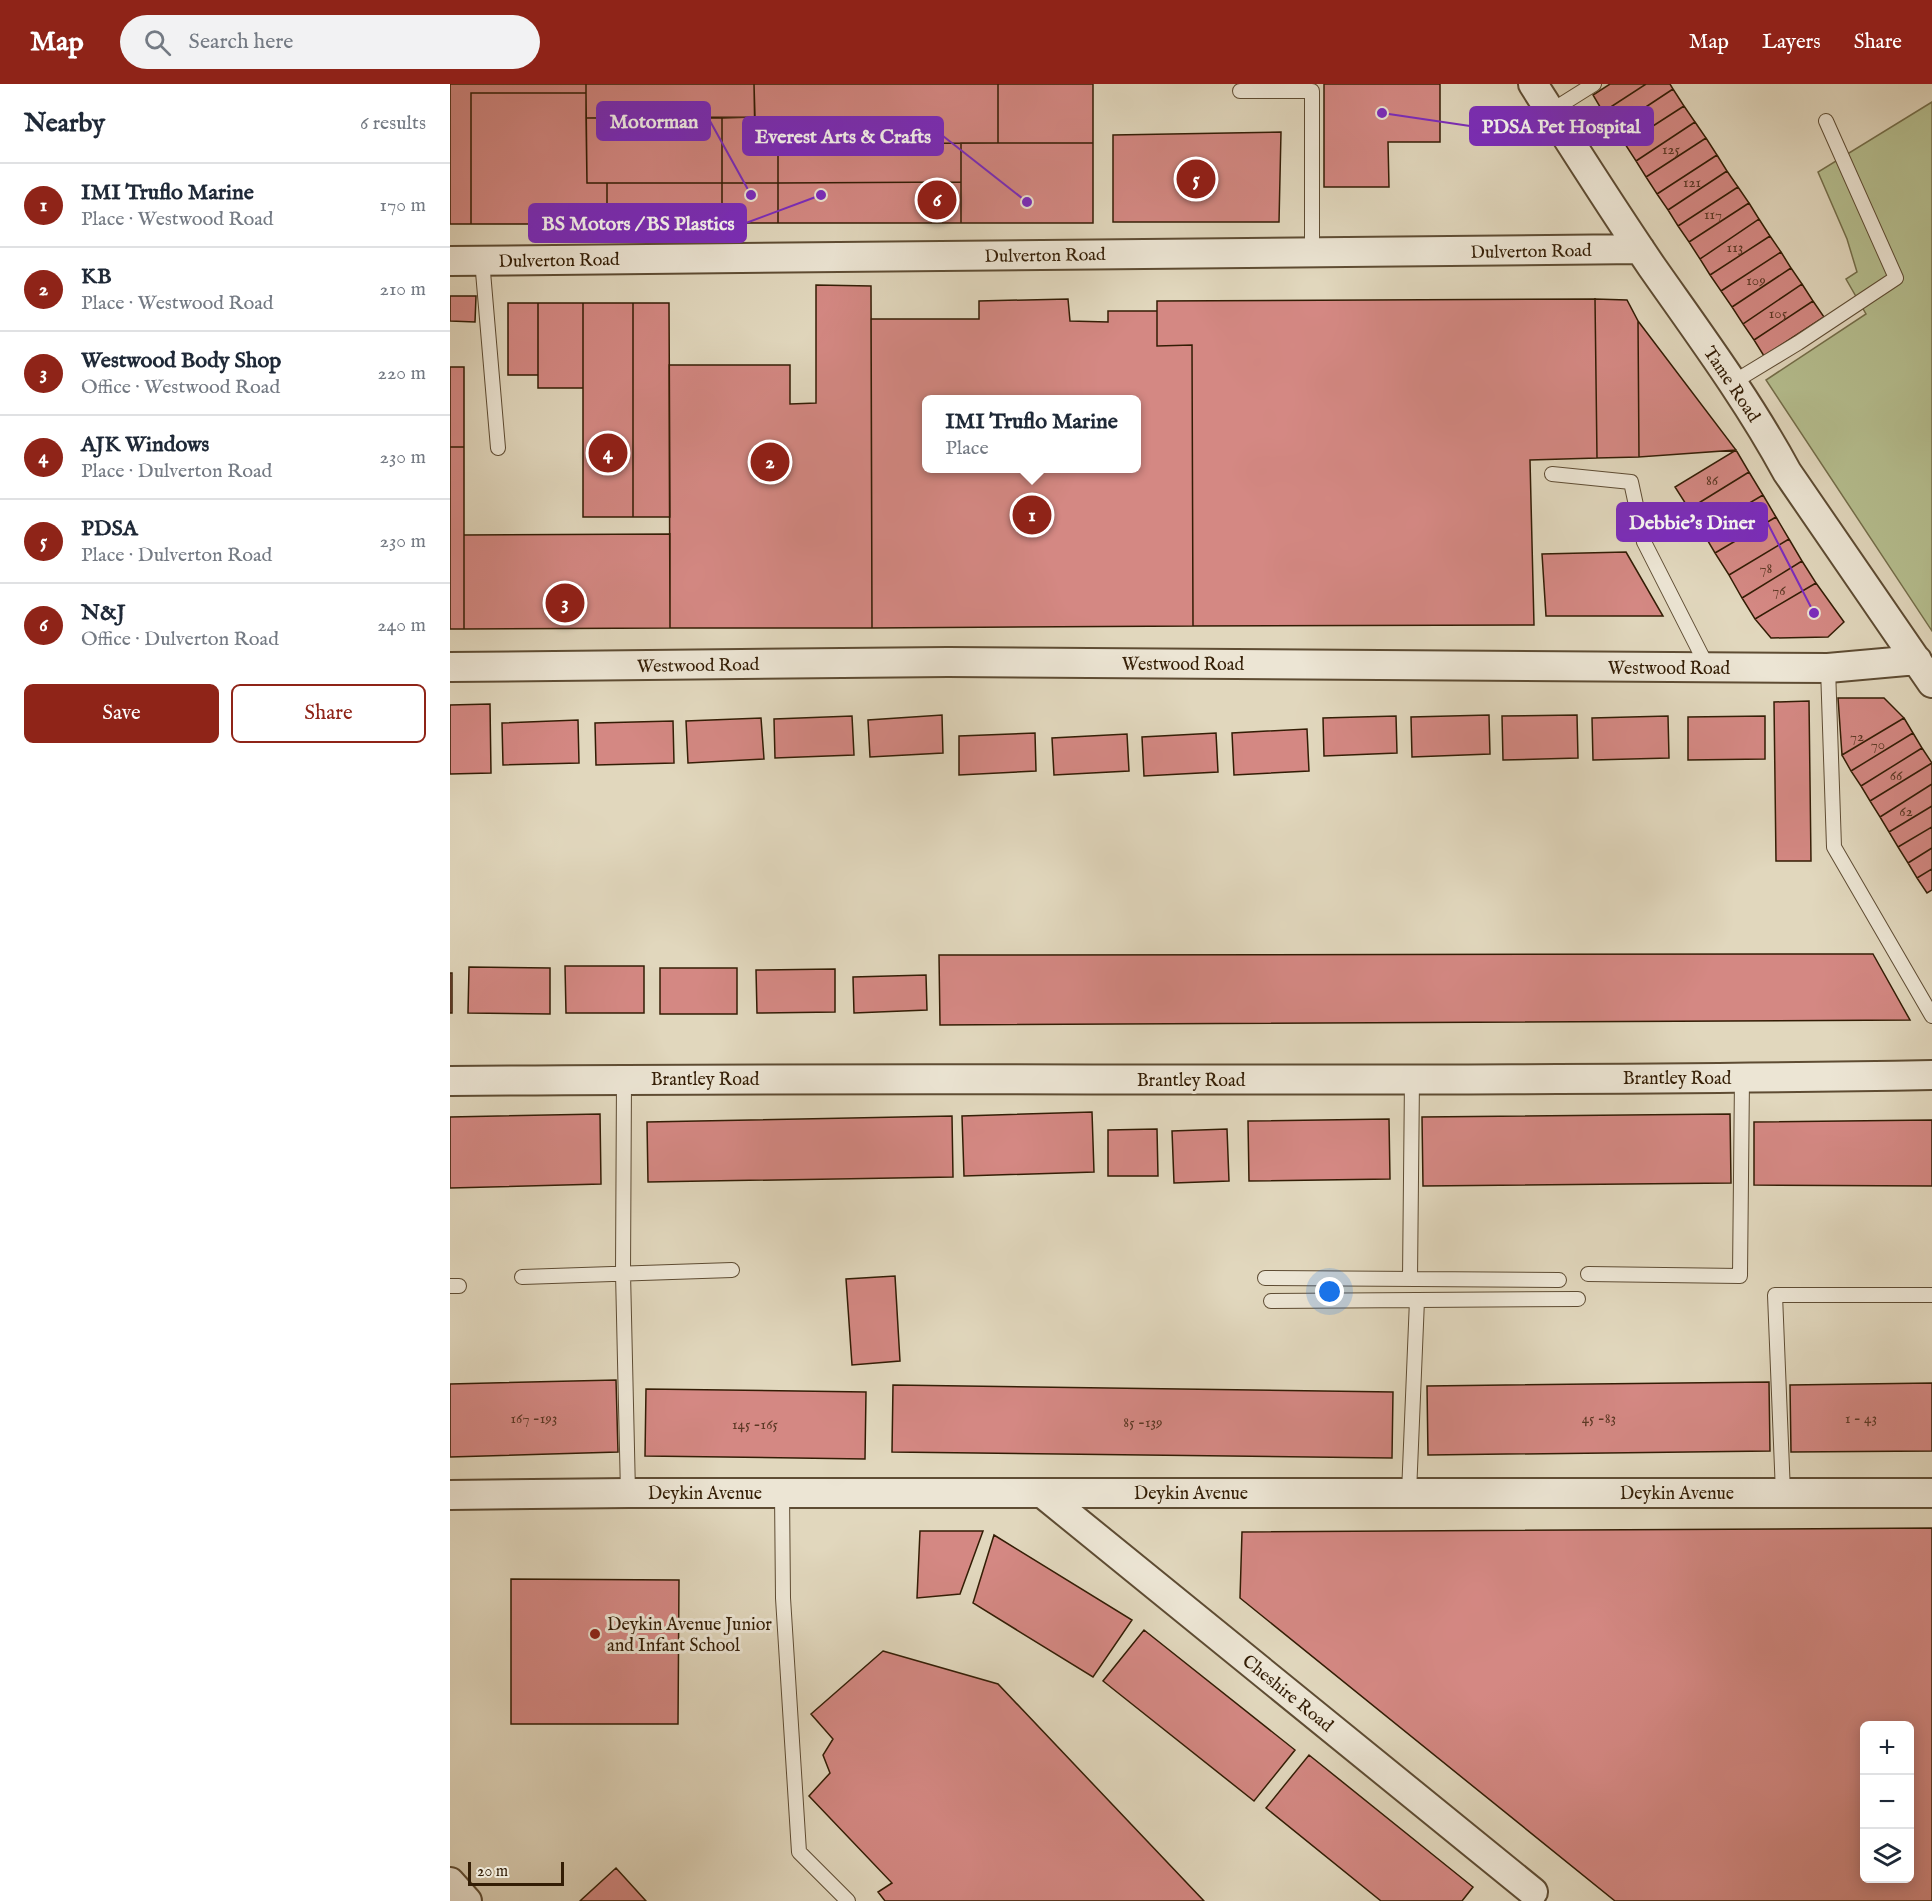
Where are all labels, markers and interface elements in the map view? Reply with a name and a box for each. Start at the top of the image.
search box [120,15,540,69]
text: Map [30,25,84,60]
icon: search [141,26,174,59]
text: Search here [189,28,293,56]
text: Map [1689,29,1729,56]
text: Layers [1762,29,1821,56]
text: Share [1854,29,1902,56]
callout: Motorman [597,102,710,140]
text: Nearby [24,107,105,140]
callout: PDSA Pet Hospital [1470,107,1653,145]
text: Motorman [610,110,699,135]
text: 6 results [360,111,426,136]
text: PDSA Pet Hospital [1481,115,1641,140]
callout: Everest Arts & Crafts [743,117,943,155]
text: Everest Arts & Crafts [755,125,931,150]
house number: 125 [1662,140,1681,159]
pin: 5 [1176,156,1216,202]
house number: 121 [1683,173,1701,192]
pin: 6 [918,178,956,222]
text: IMI Truflo Marine [81,179,254,207]
text: 1 [40,193,47,218]
text: 170 m [380,193,426,218]
callout: BS Motors / BS Plastics [529,204,746,242]
house number: 117 [1704,205,1722,224]
text: Place · Westwood Road [81,207,274,232]
text: BS Motors / BS Plastics [542,212,735,237]
house number: 113 [1727,238,1743,257]
street label: Dulverton Road [1470,240,1592,265]
street label: Dulverton Road [984,244,1106,269]
street label: Dulverton Road [498,249,620,274]
text: KB [81,263,111,291]
house number: 109 [1746,271,1766,290]
text: 2 [39,277,48,302]
text: 210 m [380,277,426,302]
text: Place · Westwood Road [81,291,274,316]
house number: 105 [1769,304,1788,323]
street label: Tame Road [1697,343,1765,427]
text: Westwood Body Shop [81,347,281,375]
text: 3 [40,361,47,386]
text: 220 m [378,361,426,386]
text: Office · Westwood Road [81,375,280,400]
popup [922,395,1141,473]
text: IMI Truflo Marine [945,408,1118,436]
pin: 4 [588,430,628,476]
text: AJK Windows [81,431,209,459]
text: Place [945,436,989,461]
pin: 2 [750,440,790,484]
text: 4 [39,445,48,470]
text: 230 m [380,445,426,470]
text: Place · Dulverton Road [81,459,272,484]
house number: 86 [1706,471,1719,490]
pin: 1 [1012,492,1052,538]
callout: Debbie's Diner [1617,503,1767,541]
text: Debbie's Diner [1629,511,1756,536]
text: PDSA [81,515,138,543]
text: 5 [40,529,47,554]
text: 230 m [380,529,426,554]
text: Place · Dulverton Road [81,543,272,568]
house number: 78 [1760,559,1773,578]
pin: 3 [546,580,584,626]
house number: 76 [1772,581,1786,600]
text: N&J [81,599,126,627]
text: 6 [39,613,48,638]
text: 240 m [377,613,426,638]
text: Office · Dulverton Road [81,627,279,652]
street label: Westwood Road [637,654,760,679]
street label: Westwood Road [1122,654,1245,677]
street label: Westwood Road [1608,658,1731,681]
button: Save [24,684,219,743]
button: Share [231,684,426,743]
house number: 72 [1850,727,1864,746]
house number: 70 [1871,735,1885,754]
house number: 66 [1890,766,1903,785]
house number: 62 [1899,802,1913,821]
street label: Brantley Road [1623,1068,1732,1091]
street label: Brantley Road [651,1069,760,1092]
street label: Brantley Road [1137,1070,1246,1093]
your location [1315,1277,1344,1306]
house number: 167 -193 [511,1409,557,1428]
house number: 45 -83 [1582,1409,1616,1428]
house number: 1 - 43 [1845,1409,1877,1428]
house number: 85 -139 [1123,1413,1163,1432]
house number: 145 -165 [732,1415,779,1434]
street label: Deykin Avenue [648,1483,762,1506]
street label: Deykin Avenue [1134,1483,1248,1506]
street label: Deykin Avenue [1620,1483,1734,1506]
place label: Deykin Avenue Junior and Infant School [607,1614,772,1658]
marker: Deykin Avenue Junior and Infant School [588,1627,602,1641]
street label: Cheshire Road [1237,1650,1338,1738]
map controls [1860,1721,1914,1883]
button: + [1860,1721,1914,1775]
button: − [1860,1775,1914,1829]
button: layers [1860,1829,1914,1883]
scale bar [468,1859,564,1886]
text: 20 m [477,1862,508,1882]

